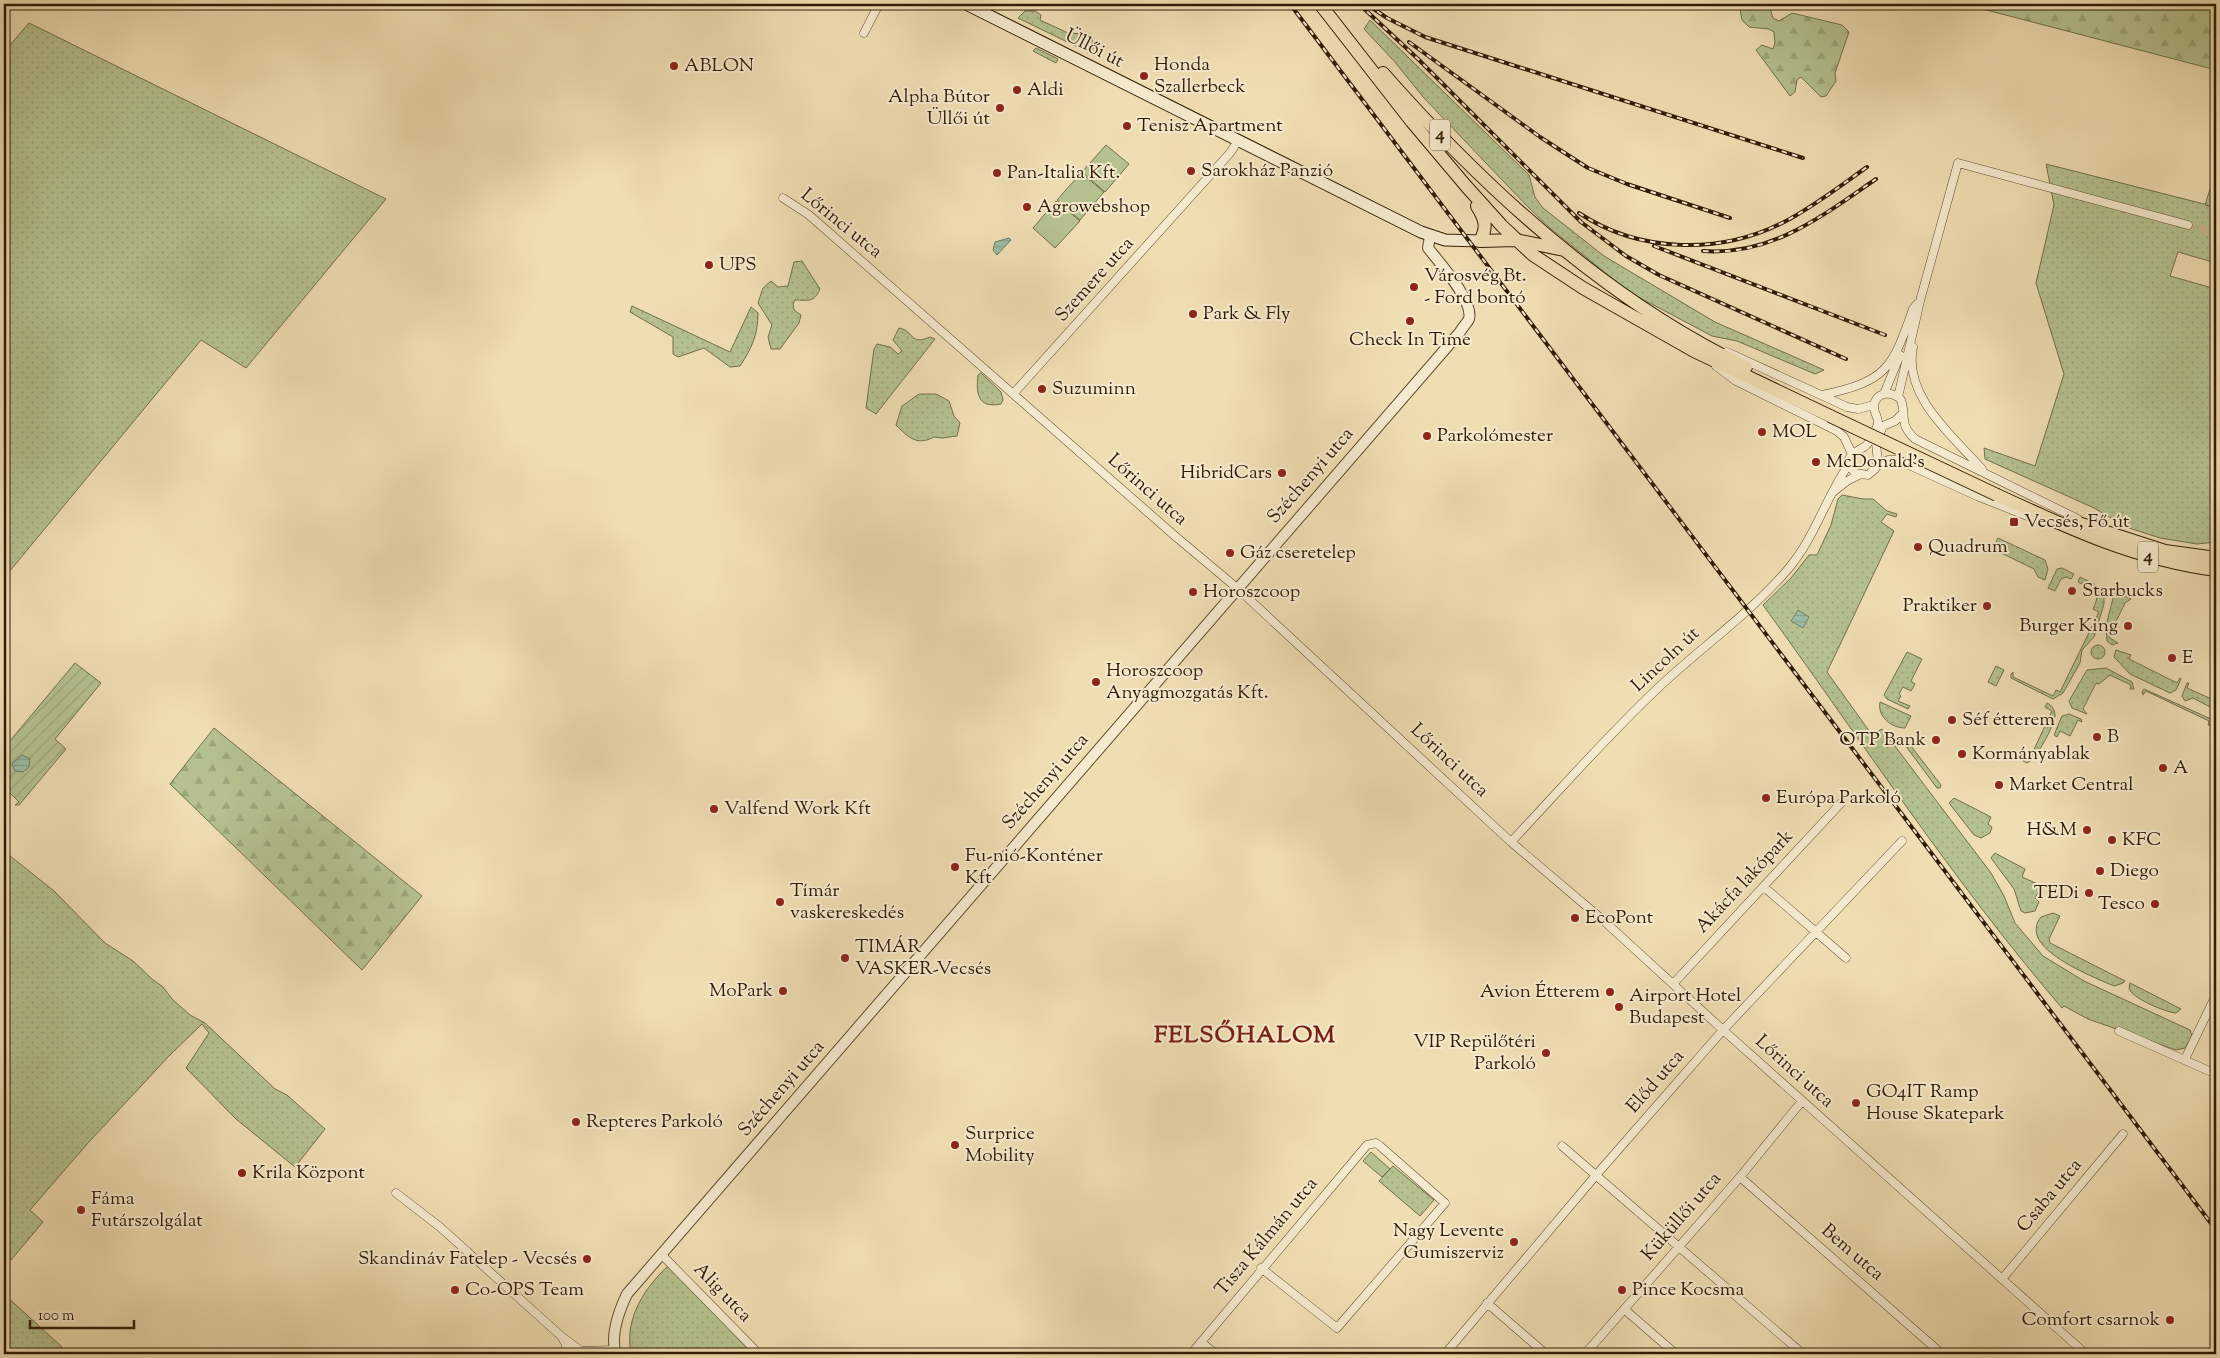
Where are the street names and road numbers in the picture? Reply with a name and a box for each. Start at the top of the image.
street label: Üllői út [1060,23,1129,76]
road number: 4 [1430,120,1450,150]
street label: Lőrinci utca [794,183,888,266]
street label: Szemere utca [1049,231,1141,329]
street label: Széchenyi utca [1261,422,1361,530]
street label: Lőrinci utca [1101,448,1193,533]
road number: 4 [2138,542,2158,572]
street label: Lincoln út [1626,621,1707,699]
street label: Lőrinci utca [1404,718,1494,805]
street label: Széchenyi utca [996,728,1096,836]
street label: Akácfa lakópark [1690,824,1801,940]
street label: Lőrinci utca [1748,1029,1840,1115]
street label: Széchenyi utca [732,1035,832,1143]
street label: Előd utca [1621,1044,1691,1120]
street label: Csaba utca [2011,1153,2089,1239]
street label: Küküllői utca [1636,1166,1728,1267]
street label: Tisza Kálmán utca [1209,1172,1325,1302]
street label: Bem utca [1815,1218,1889,1288]
street label: Alig utca [687,1257,758,1329]

